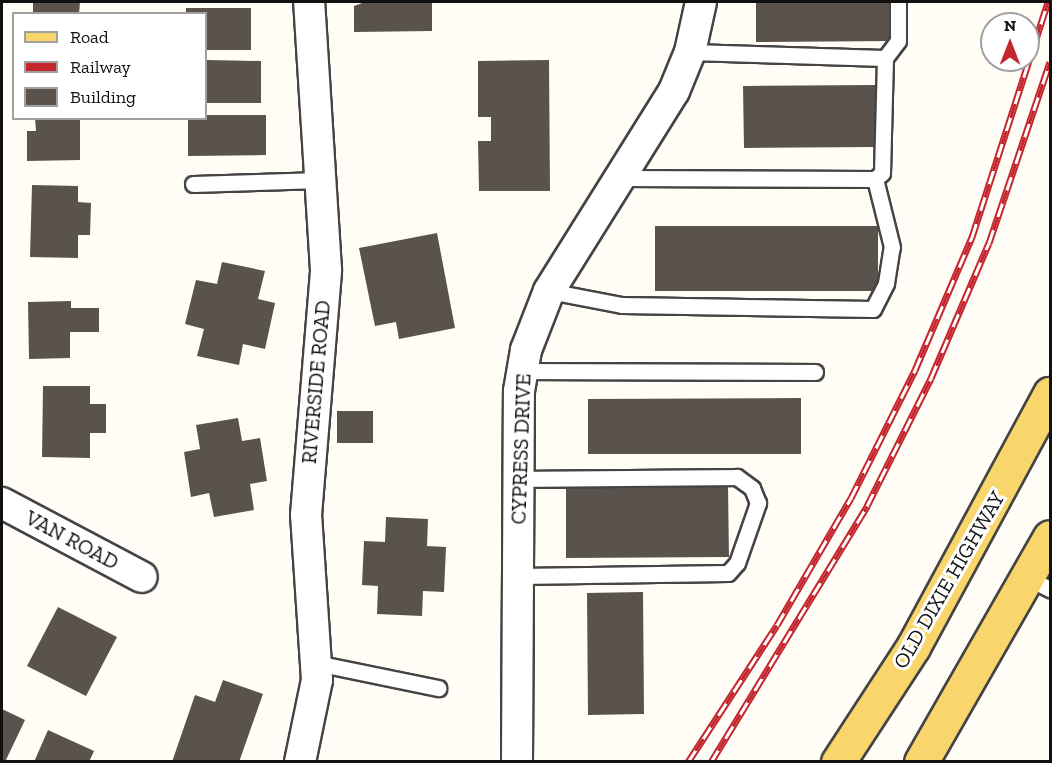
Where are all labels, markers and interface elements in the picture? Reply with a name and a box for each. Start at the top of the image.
legend [12,12,207,120]
north arrow [980,12,1040,72]
text: N [1004,16,1016,35]
text: Road [70,26,109,48]
text: Railway [70,56,131,78]
text: Building [70,86,136,108]
street label: RIVERSIDE ROAD [296,299,336,465]
street label: CYPRESS DRIVE [506,373,536,525]
street label: OLD DIXIE HIGHWAY [888,487,1010,673]
street label: VAN ROAD [21,505,123,575]

